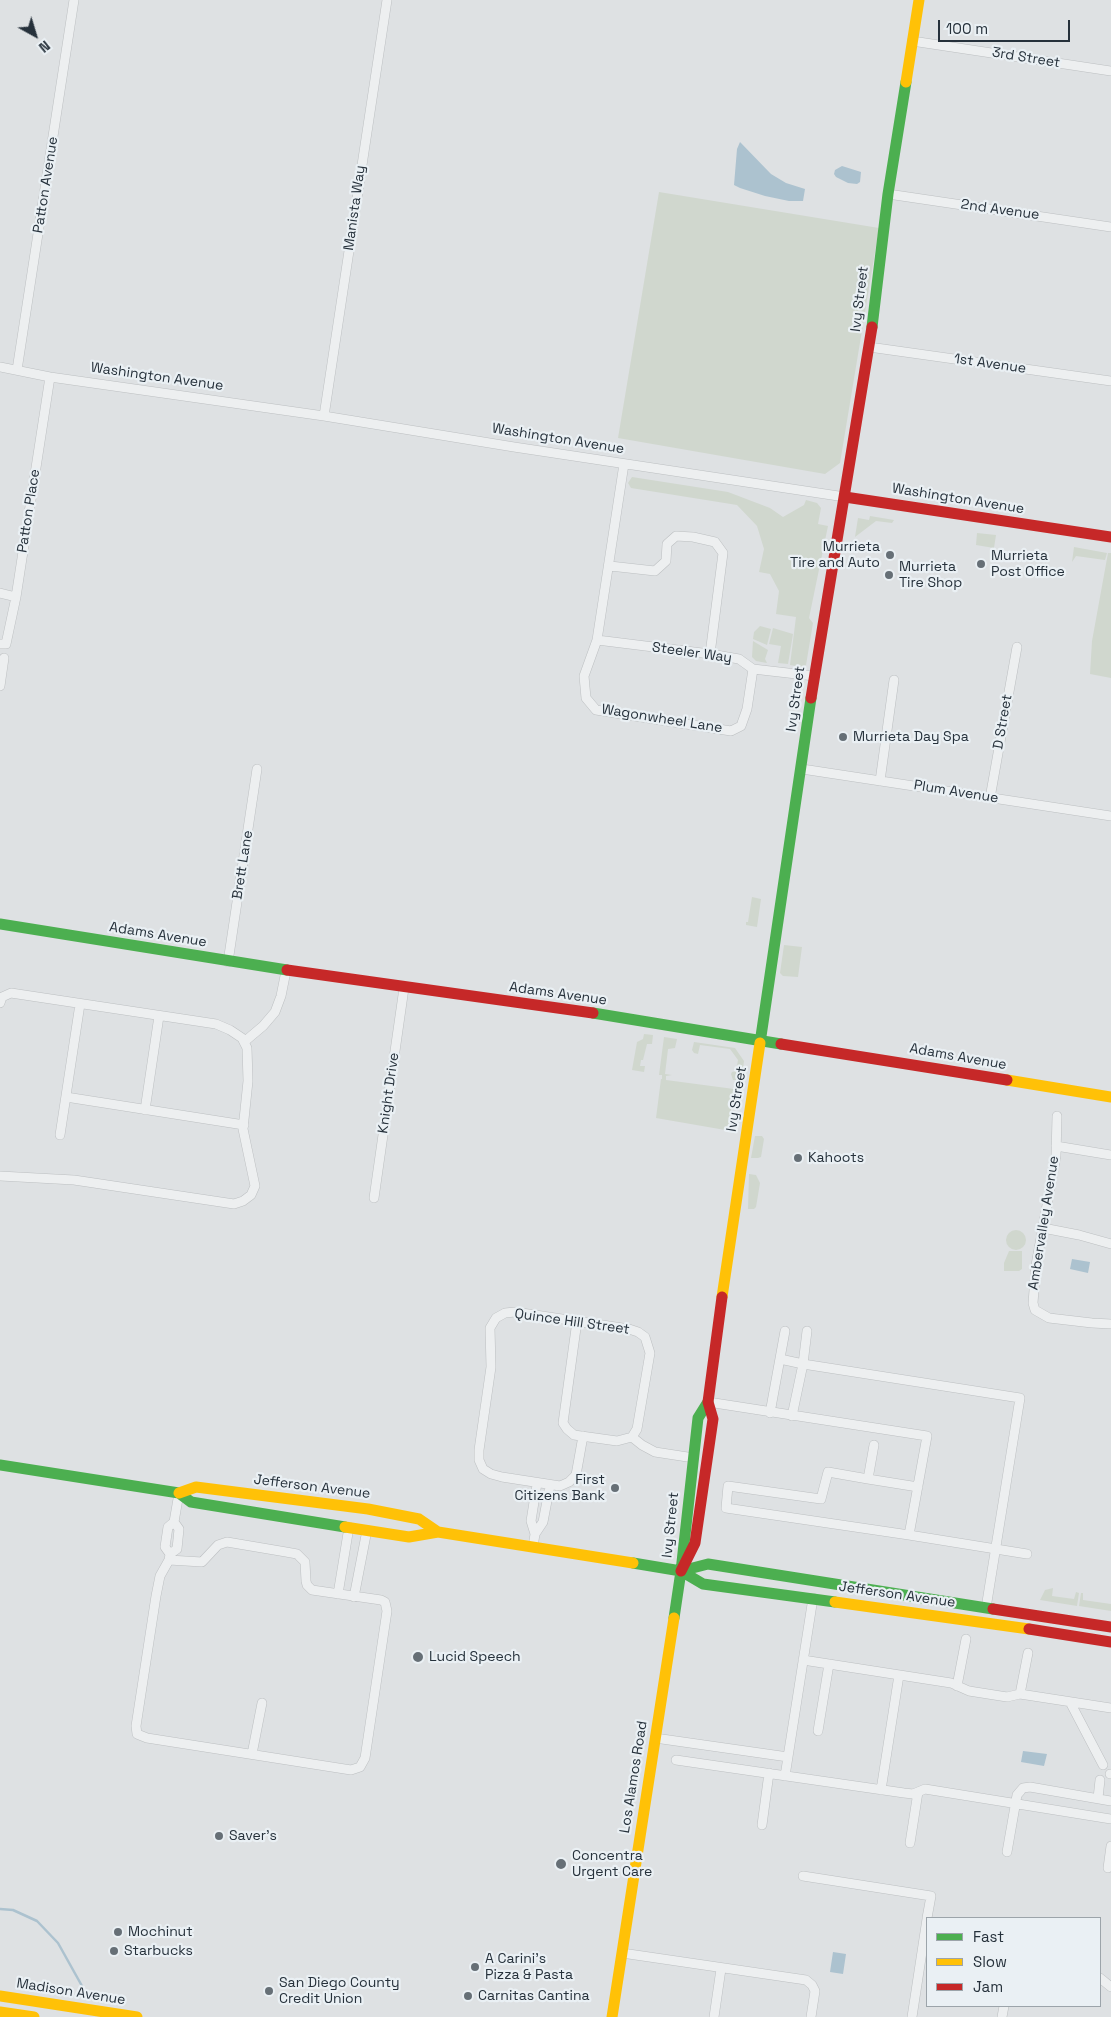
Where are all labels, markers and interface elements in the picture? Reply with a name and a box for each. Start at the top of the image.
north arrow [10,10,60,60]
scale bar [941,10,1074,42]
text: 100 m [946,19,988,38]
text: N [35,37,54,57]
street label: 3rd Street [991,44,1061,72]
street label: Patton Avenue [30,136,62,234]
street label: Manista Way [341,164,369,252]
street label: 2nd Avenue [960,196,1040,224]
street label: Ivy Street [848,265,872,333]
street label: 1st Avenue [953,351,1027,377]
street label: Washington Avenue [90,359,224,395]
street label: Washington Avenue [491,420,625,458]
street label: Patton Place [14,468,44,554]
street label: Washington Avenue [891,480,1025,518]
place label: Murrieta Tire and Auto [790,539,880,572]
place label: Murrieta Post Office [991,548,1065,580]
marker: Murrieta Tire and Auto [884,549,896,561]
marker: Murrieta Post Office [975,558,987,570]
place label: Murrieta Tire Shop [899,559,962,592]
marker: Murrieta Tire Shop [883,569,895,581]
street label: Steeler Way [651,639,733,667]
street label: Ivy Street [783,665,809,733]
street label: D Street [990,693,1016,751]
street label: Wagonwheel Lane [600,701,724,737]
place label: Murrieta Day Spa [853,729,969,745]
marker: Murrieta Day Spa [837,731,849,743]
street label: Plum Avenue [912,777,1000,807]
street label: Brett Lane [229,829,257,901]
street label: Adams Avenue [108,919,208,951]
street label: Adams Avenue [508,979,608,1009]
street label: Adams Avenue [908,1040,1008,1074]
street label: Knight Drive [375,1051,403,1135]
street label: Ivy Street [724,1065,750,1133]
place label: Kahoots [808,1150,864,1166]
marker: Kahoots [792,1152,804,1164]
street label: Ambervalley Avenue [1025,1155,1063,1291]
street label: Quince Hill Street [513,1306,631,1338]
street label: Jefferson Avenue [253,1472,371,1502]
place label: First Citizens Bank [514,1472,605,1504]
marker: First Citizens Bank [609,1482,621,1494]
street label: Ivy Street [659,1491,683,1559]
street label: Jefferson Avenue [838,1579,956,1611]
place label: Lucid Speech [429,1649,521,1665]
marker: Lucid Speech [411,1650,425,1664]
street label: Los Alamos Road [617,1720,651,1834]
place label: Saver's [229,1828,277,1844]
marker: Saver's [213,1830,225,1842]
place label: Concentra Urgent Care [572,1848,652,1880]
marker: Concentra Urgent Care [554,1857,568,1871]
legend [926,1917,1101,2007]
place label: Mochinut [128,1924,193,1940]
marker: Mochinut [112,1926,124,1938]
text: Fast [973,1927,1004,1946]
place label: Starbucks [124,1943,193,1959]
marker: Starbucks [108,1945,120,1957]
place label: A Carini's Pizza & Pasta [485,1951,573,1984]
text: Slow [973,1952,1007,1971]
marker: A Carini's Pizza & Pasta [469,1961,481,1973]
street label: Madison Avenue [15,1975,127,2009]
place label: San Diego County Credit Union [279,1975,400,2008]
text: Jam [973,1977,1003,1996]
marker: San Diego County Credit Union [263,1985,275,1997]
place label: Carnitas Cantina [478,1988,590,2004]
marker: Carnitas Cantina [462,1990,474,2002]

